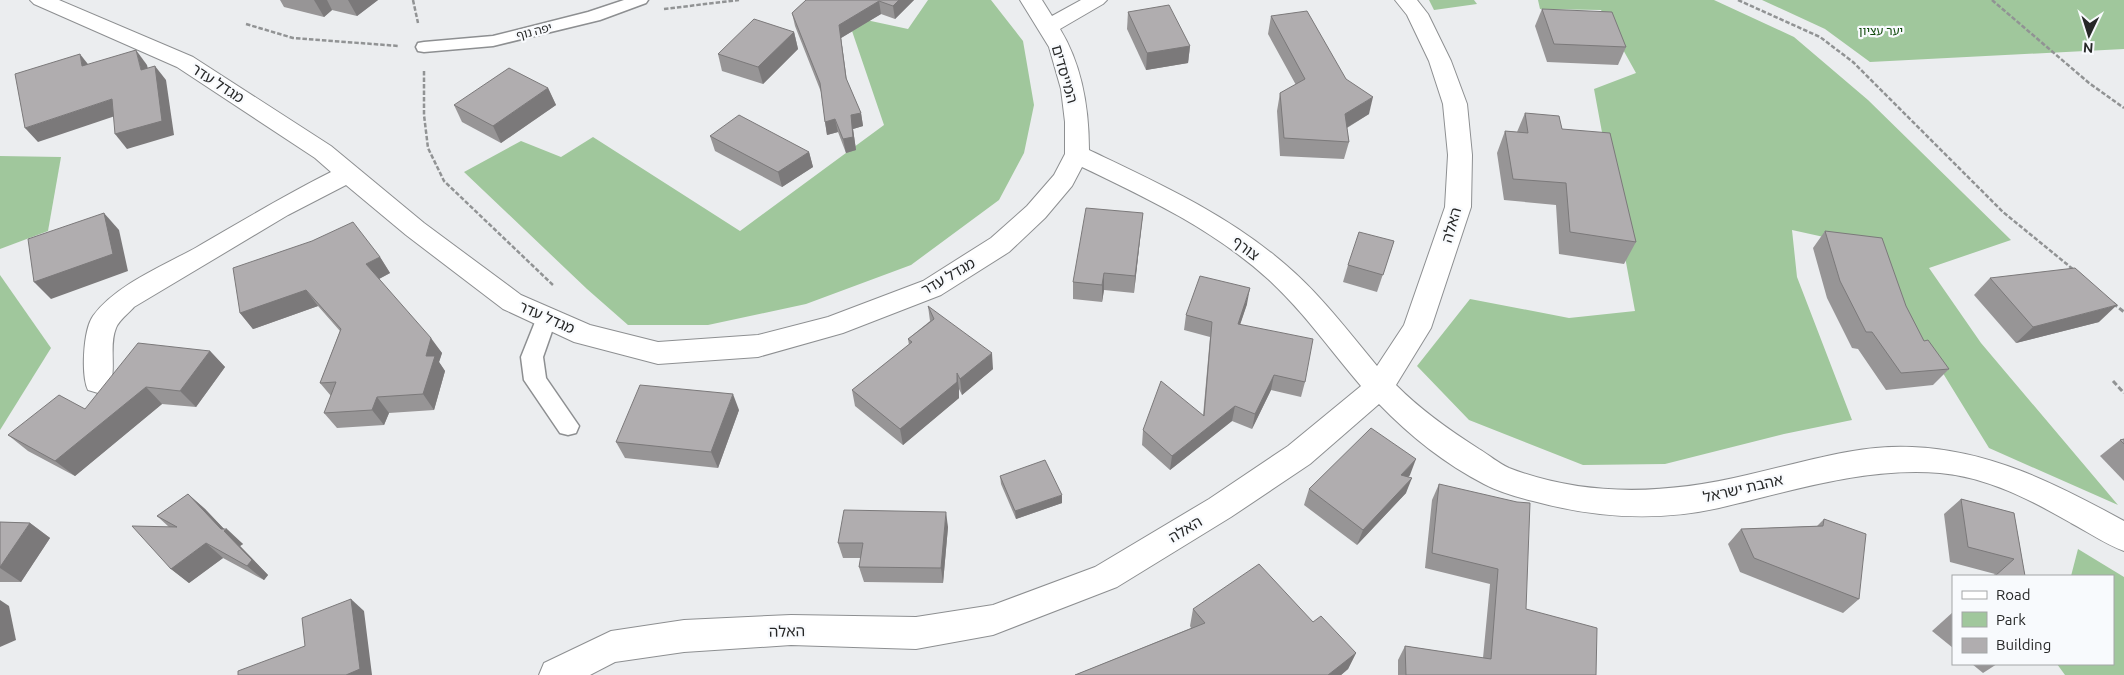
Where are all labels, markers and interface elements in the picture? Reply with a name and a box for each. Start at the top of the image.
north arrow [2064,10,2114,60]
street label: יפה נוף [515,20,553,42]
park label: יער עציון [1859,24,1903,37]
text: N [2082,40,2094,56]
street label: המייסדים [1049,43,1081,105]
street label: מגדל עדר [189,60,248,106]
street label: האלה [1438,205,1464,245]
street label: צורף [1229,232,1263,264]
street label: מגדל עדר [918,254,978,298]
street label: מגדל עדר [516,297,578,337]
street label: אהבת ישראל [1701,471,1785,505]
street label: האלה [1165,512,1205,546]
legend [1952,575,2114,665]
text: Road [1996,586,2031,603]
text: Park [1996,611,2026,628]
street label: האלה [769,622,805,640]
text: Building [1996,636,2051,653]

